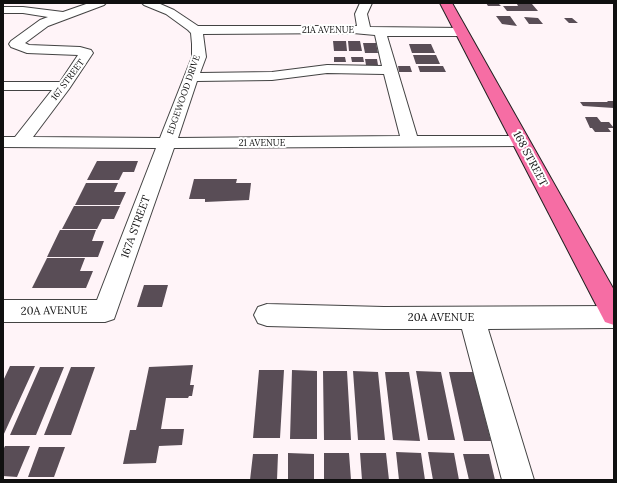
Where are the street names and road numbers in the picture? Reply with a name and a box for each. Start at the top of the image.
street label: 21A AVENUE [302,25,354,35]
street label: EDGEWOOD DRIVE [165,54,203,136]
street label: 167 STREET [49,57,87,103]
street label: 168 STREET [510,129,550,189]
street label: 21 AVENUE [239,138,285,148]
street label: 167A STREET [119,194,153,260]
street label: 20A AVENUE [21,304,87,318]
street label: 20A AVENUE [408,311,474,325]

